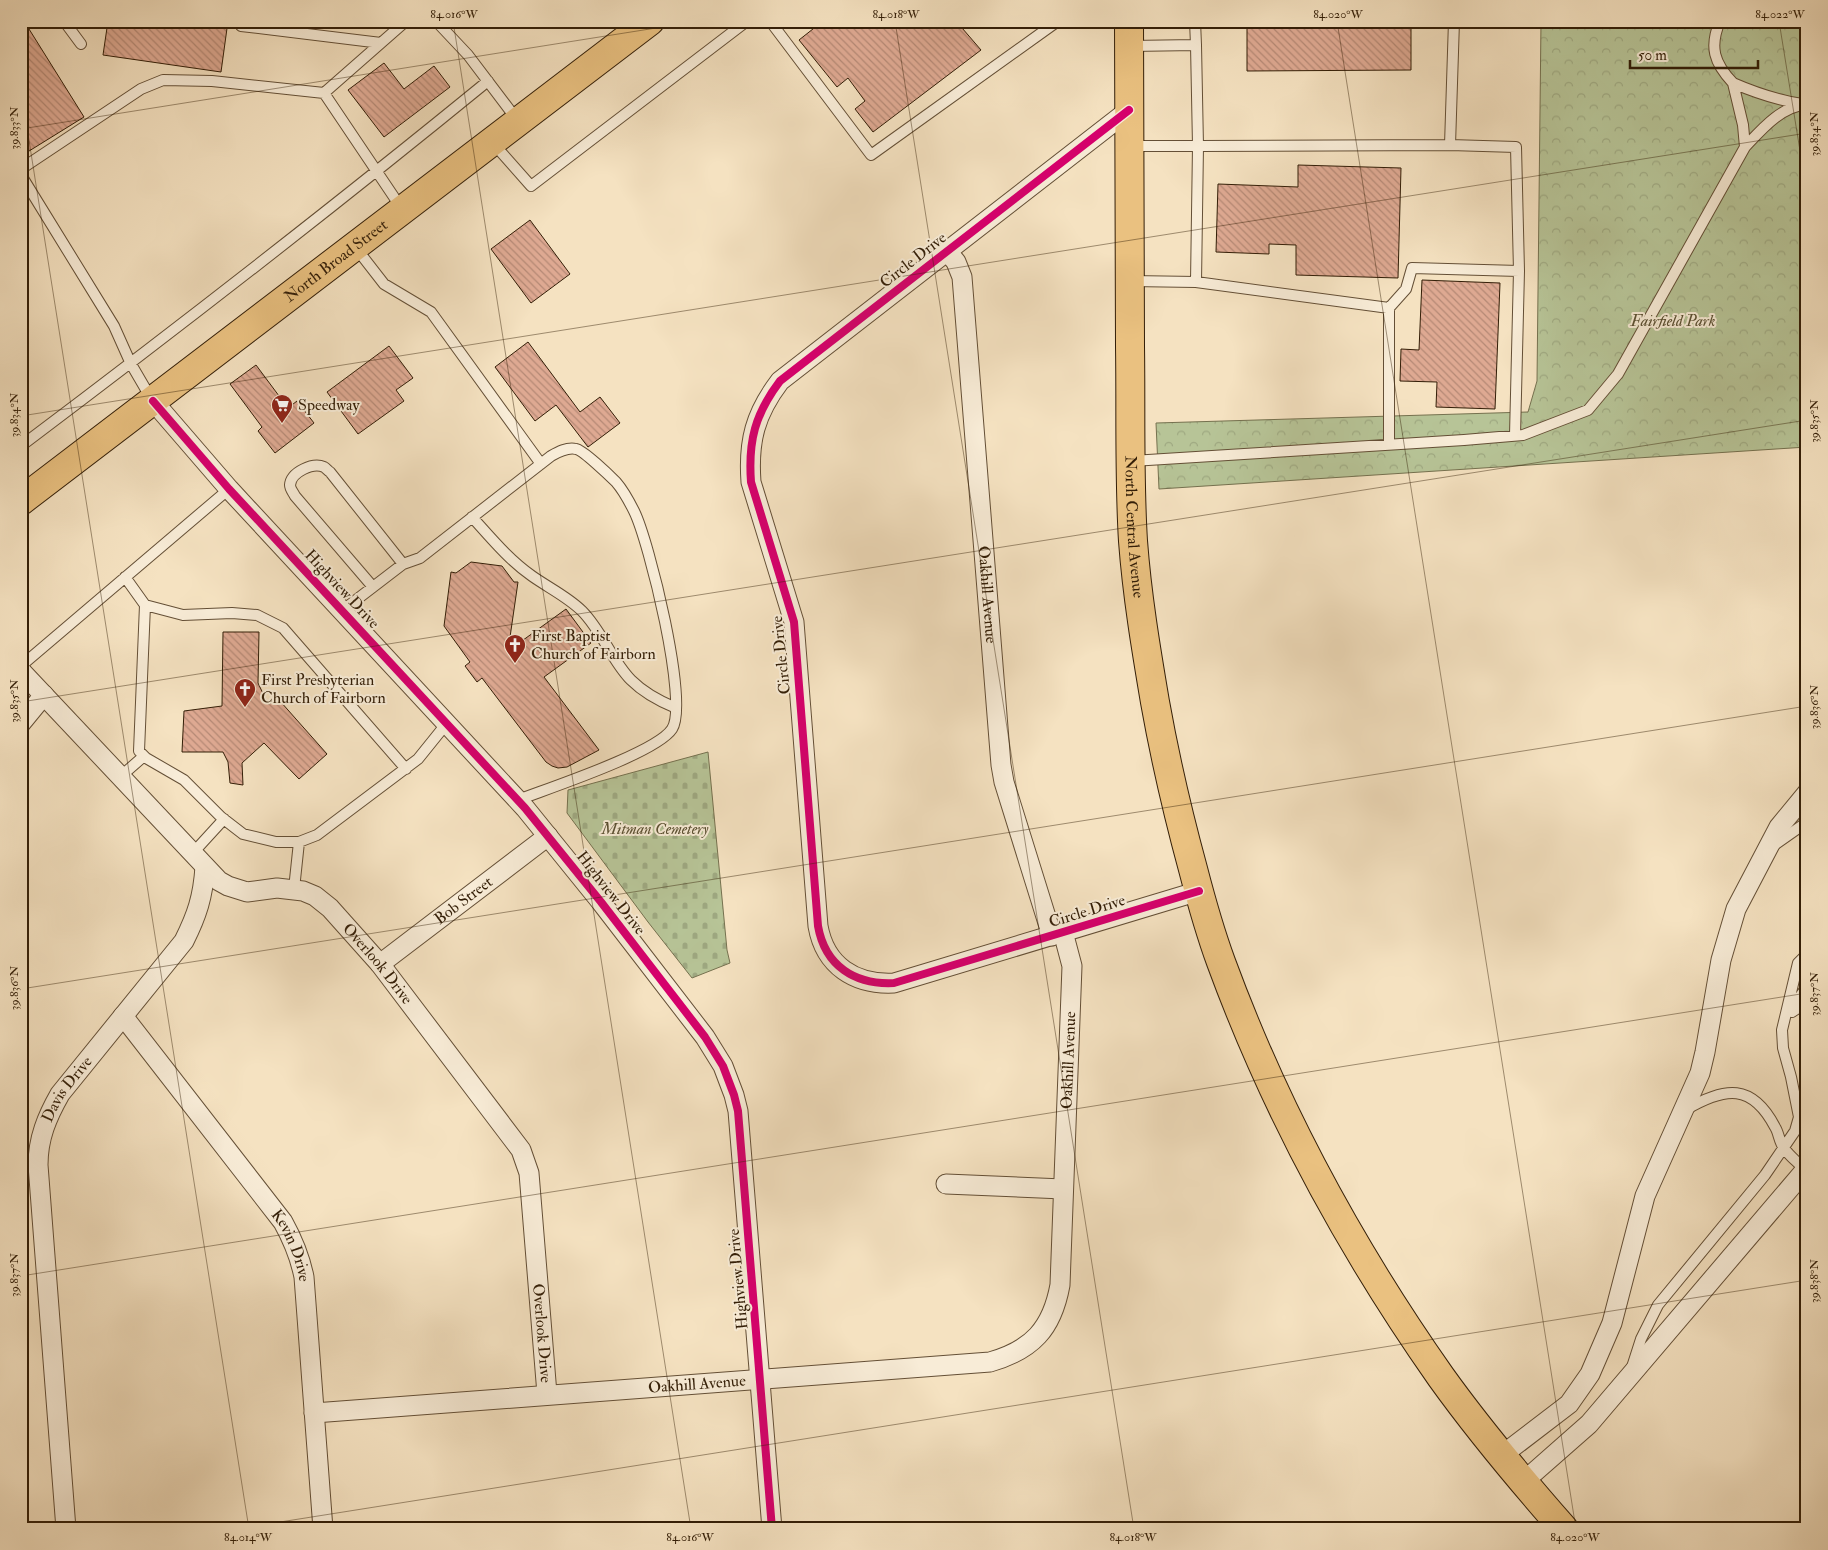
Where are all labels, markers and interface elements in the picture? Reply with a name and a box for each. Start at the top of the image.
text: 84.016°W [430,7,479,22]
text: 84.018°W [872,7,920,22]
text: 84.020°W [1313,7,1364,22]
text: 84.022°W [1755,7,1806,22]
scale bar [1630,38,1758,70]
text: 50 m [1638,46,1667,65]
text: 39.833°N [7,106,22,149]
text: 39.834°N [1807,111,1822,156]
street label: North Broad Street [280,215,392,307]
street label: Circle Drive [876,228,950,292]
park label: Fairfield Park [1630,311,1716,331]
text: 39.834°N [7,392,22,437]
supermarket icon: Speedway [270,393,294,424]
place label: Speedway [298,395,360,416]
text: 39.835°N [1807,399,1822,443]
street label: North Central Avenue [1120,456,1149,600]
street label: Highview Drive [300,545,384,633]
street label: Oakhill Avenue [974,545,1001,644]
street label: Circle Drive [767,614,795,695]
place label: First Baptist Church of Fairborn [531,626,656,664]
church icon: First Baptist Church of Fairborn [503,633,527,664]
place label: First Presbyterian Church of Fairborn [261,670,386,708]
church icon: First Presbyterian Church of Fairborn [233,677,257,708]
text: 39.835°N [7,679,22,723]
text: 39.836°N [1807,685,1822,729]
park label: Mitman Cemetery [601,819,709,839]
street label: Highview Drive [572,847,650,939]
street label: Bob Street [430,872,497,929]
street label: Circle Drive [1046,890,1128,932]
street label: Overlook Drive [338,919,417,1009]
text: 39.836°N [7,966,22,1010]
text: 39.837°N [1807,972,1822,1016]
street label: Oakhill Avenue [1057,1011,1080,1110]
street label: Davis Drive [37,1052,97,1125]
street label: Kevin Drive [267,1205,314,1283]
street label: Highview Drive [724,1228,752,1330]
text: 39.837°N [7,1253,22,1297]
text: 39.838°N [1807,1259,1822,1303]
street label: Overlook Drive [528,1283,556,1384]
street label: Oakhill Avenue [647,1370,747,1398]
text: 84.014°W [224,1530,273,1545]
text: 84.016°W [666,1530,715,1545]
text: 84.018°W [1109,1530,1157,1545]
text: 84.020°W [1550,1530,1601,1545]

